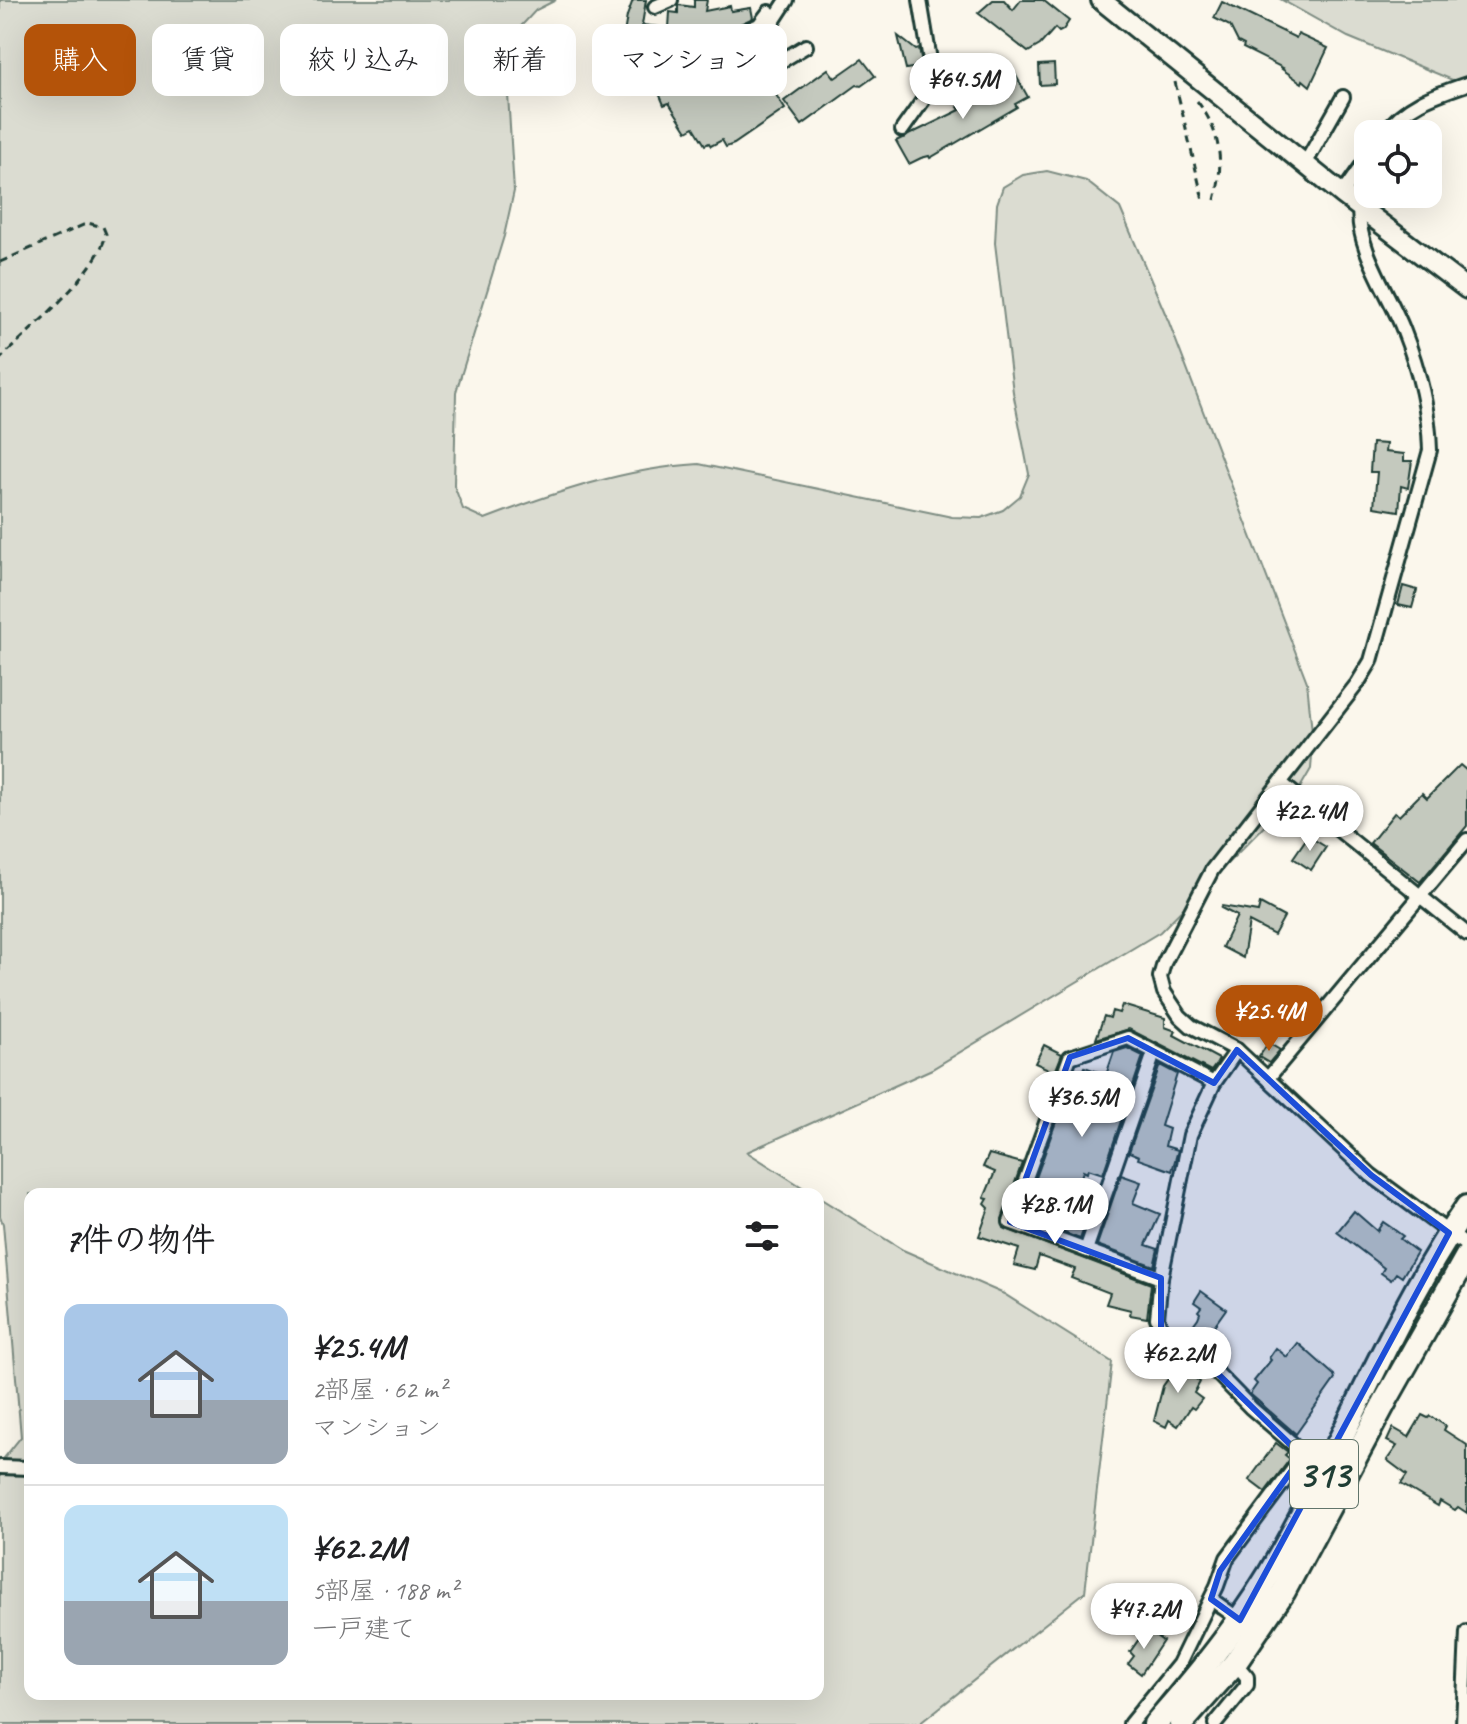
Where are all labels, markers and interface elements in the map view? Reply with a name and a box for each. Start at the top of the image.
chip: 購入 [24,24,136,96]
chip: 賃貸 [152,24,264,96]
chip: 絞り込み [280,24,448,96]
chip: 新着 [464,24,576,96]
chip: マンション [592,24,787,96]
pin: ¥64.5M [898,53,1028,121]
text: ¥64.5M [927,62,999,95]
map controls [1354,120,1442,208]
button: locate [1354,120,1442,208]
pin: ¥22.4M [1245,785,1375,853]
text: ¥22.4M [1275,794,1345,827]
pin: ¥25.4M [1204,985,1334,1053]
text: ¥25.4M [1234,994,1304,1027]
pin: ¥36.5M [1017,1071,1147,1139]
text: ¥36.5M [1046,1080,1118,1113]
pin: ¥28.1M [990,1178,1120,1246]
text: ¥28.1M [1020,1187,1090,1220]
icon: filters [740,1214,784,1258]
text: 7件の物件 [64,1218,215,1261]
text: ¥25.4M [312,1325,404,1368]
pin: ¥62.2M [1113,1327,1243,1395]
icon: home [128,1336,224,1432]
text: ¥62.2M [1142,1336,1214,1369]
text: 2部屋 · 62 m² [312,1373,446,1406]
text: マンション [312,1411,441,1444]
road number: 313 [1290,1440,1358,1508]
text: ¥62.2M [312,1526,405,1569]
icon: home [128,1537,224,1633]
text: 5部屋 · 188 m² [312,1574,457,1607]
pin: ¥47.2M [1079,1583,1209,1651]
text: ¥47.2M [1109,1592,1179,1625]
text: 一戸建て [312,1612,416,1645]

